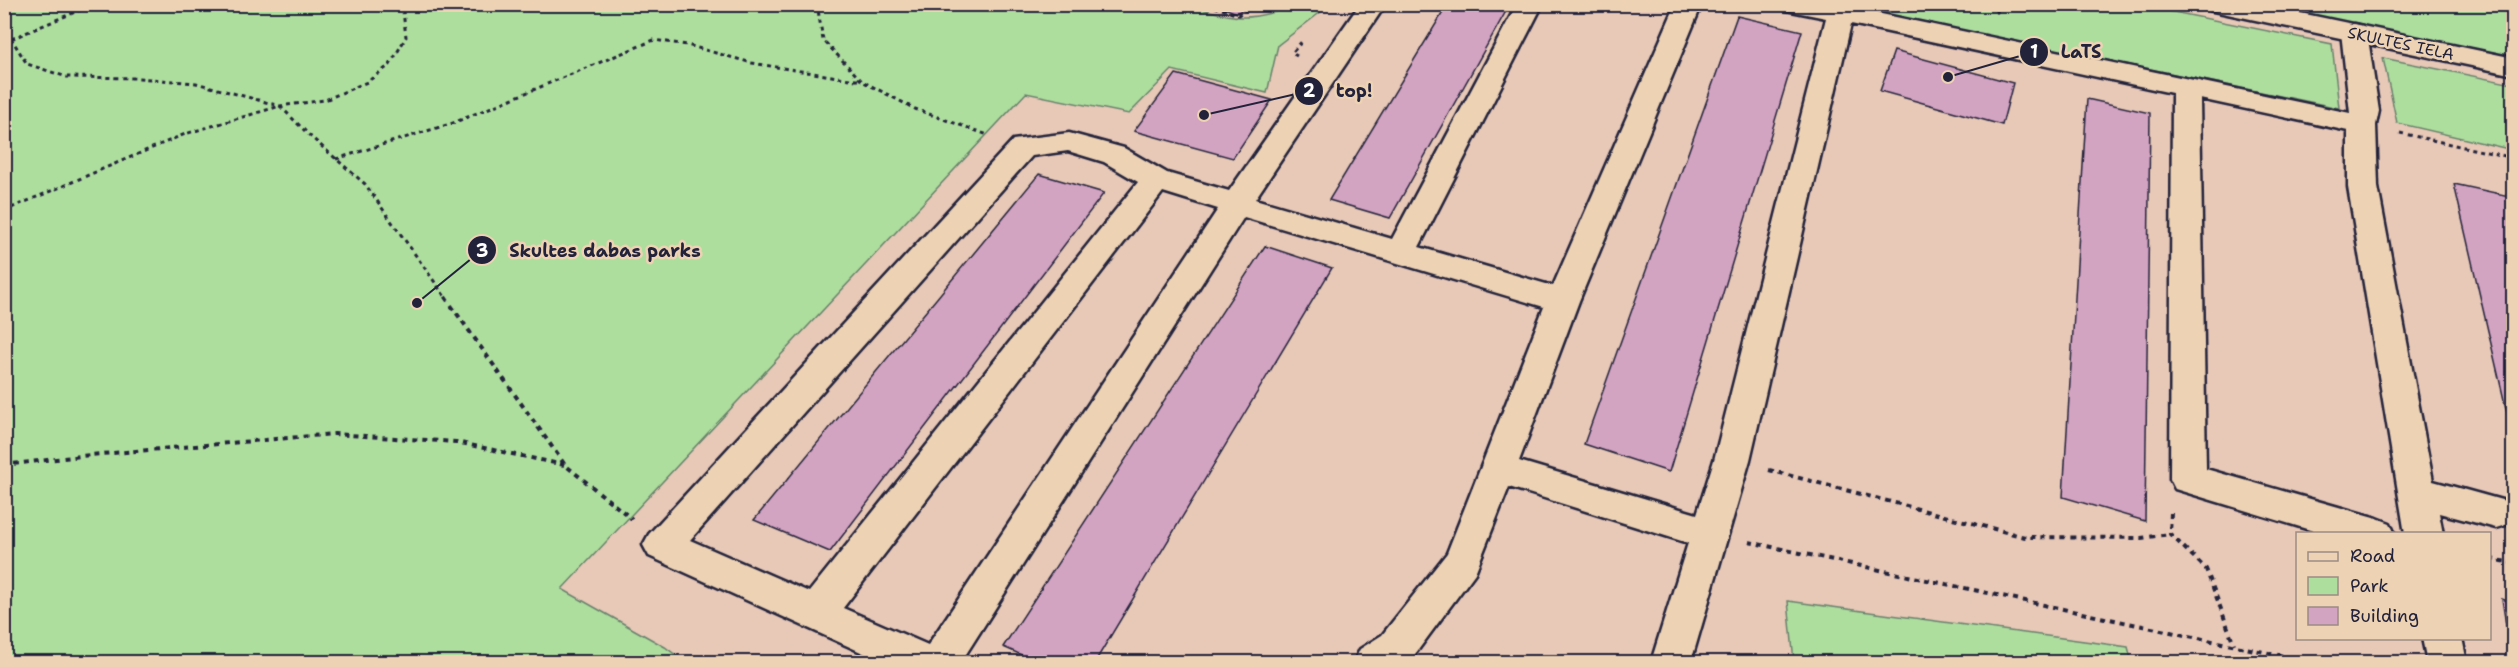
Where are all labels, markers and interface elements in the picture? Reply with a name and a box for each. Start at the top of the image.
street label: SKULTES IELA [2346,22,2456,65]
callout: LaTS [2019,34,2113,70]
text: 1 [2030,40,2038,64]
text: LaTS [2061,40,2101,64]
callout: top! [1294,73,1385,109]
text: 2 [1303,79,1316,103]
text: top! [1336,79,1372,103]
callout: Skultes dabas parks [467,232,713,268]
text: 3 [476,239,488,263]
text: Skultes dabas parks [509,239,701,263]
legend [2296,532,2491,640]
text: Road [2350,544,2395,568]
text: Park [2350,574,2389,598]
text: Building [2350,604,2419,628]

